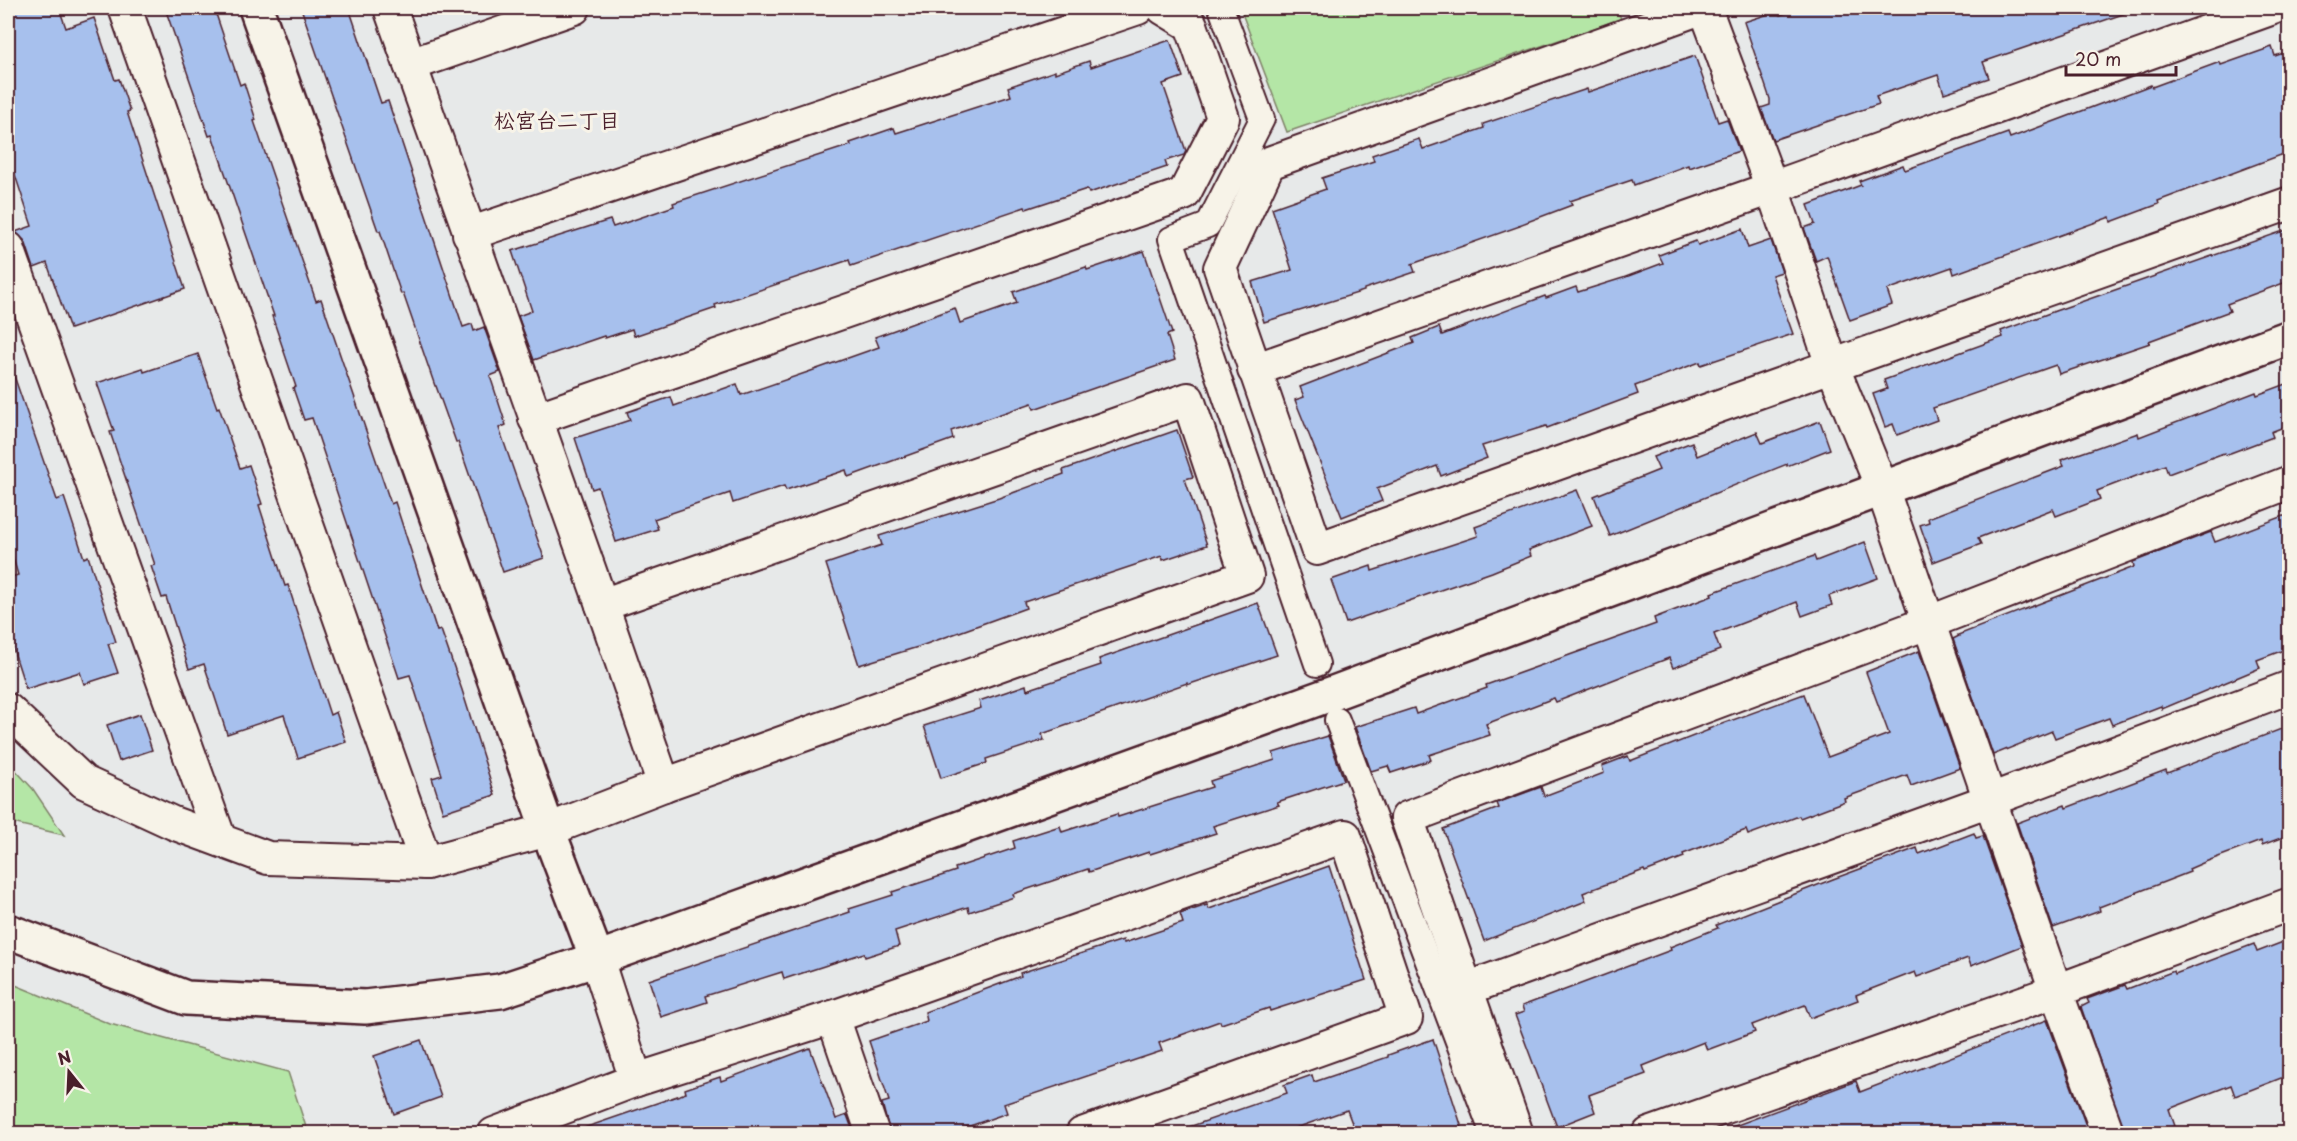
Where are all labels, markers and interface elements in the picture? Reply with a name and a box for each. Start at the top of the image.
scale bar [2066,39,2176,77]
text: 20 m [2075,45,2121,72]
district label: 松宮台二丁目 [494,103,620,135]
north arrow [39,1042,99,1102]
text: N [54,1043,74,1070]

